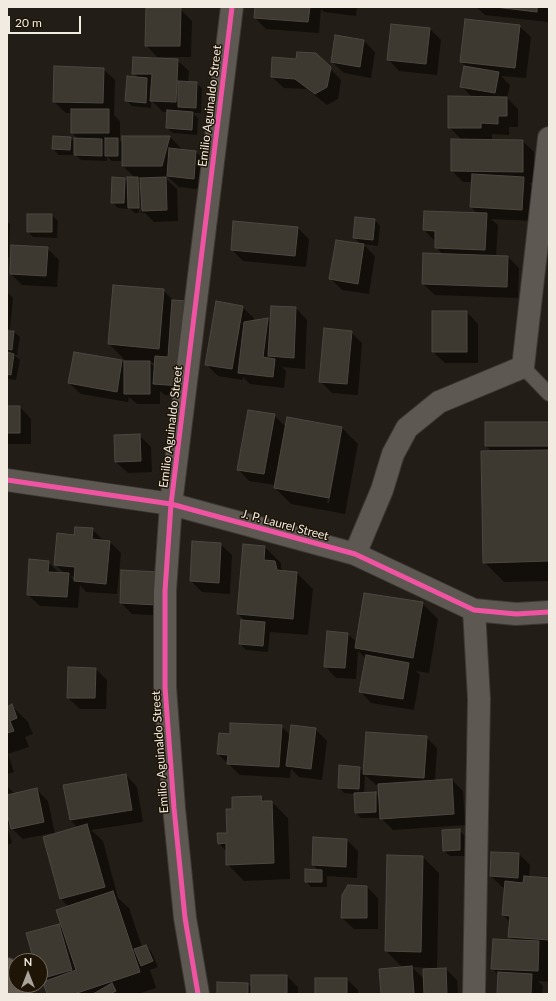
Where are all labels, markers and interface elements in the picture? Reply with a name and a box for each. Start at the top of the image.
scale bar [10,8,83,34]
text: 20 m [15,15,42,30]
street label: Emilio Aguinaldo Street [195,44,225,168]
street label: Emilio Aguinaldo Street [156,365,186,489]
street label: J. P. Laurel Street [240,506,330,544]
street label: Emilio Aguinaldo Street [149,690,171,814]
north arrow [8,953,48,993]
text: N [24,955,32,968]

